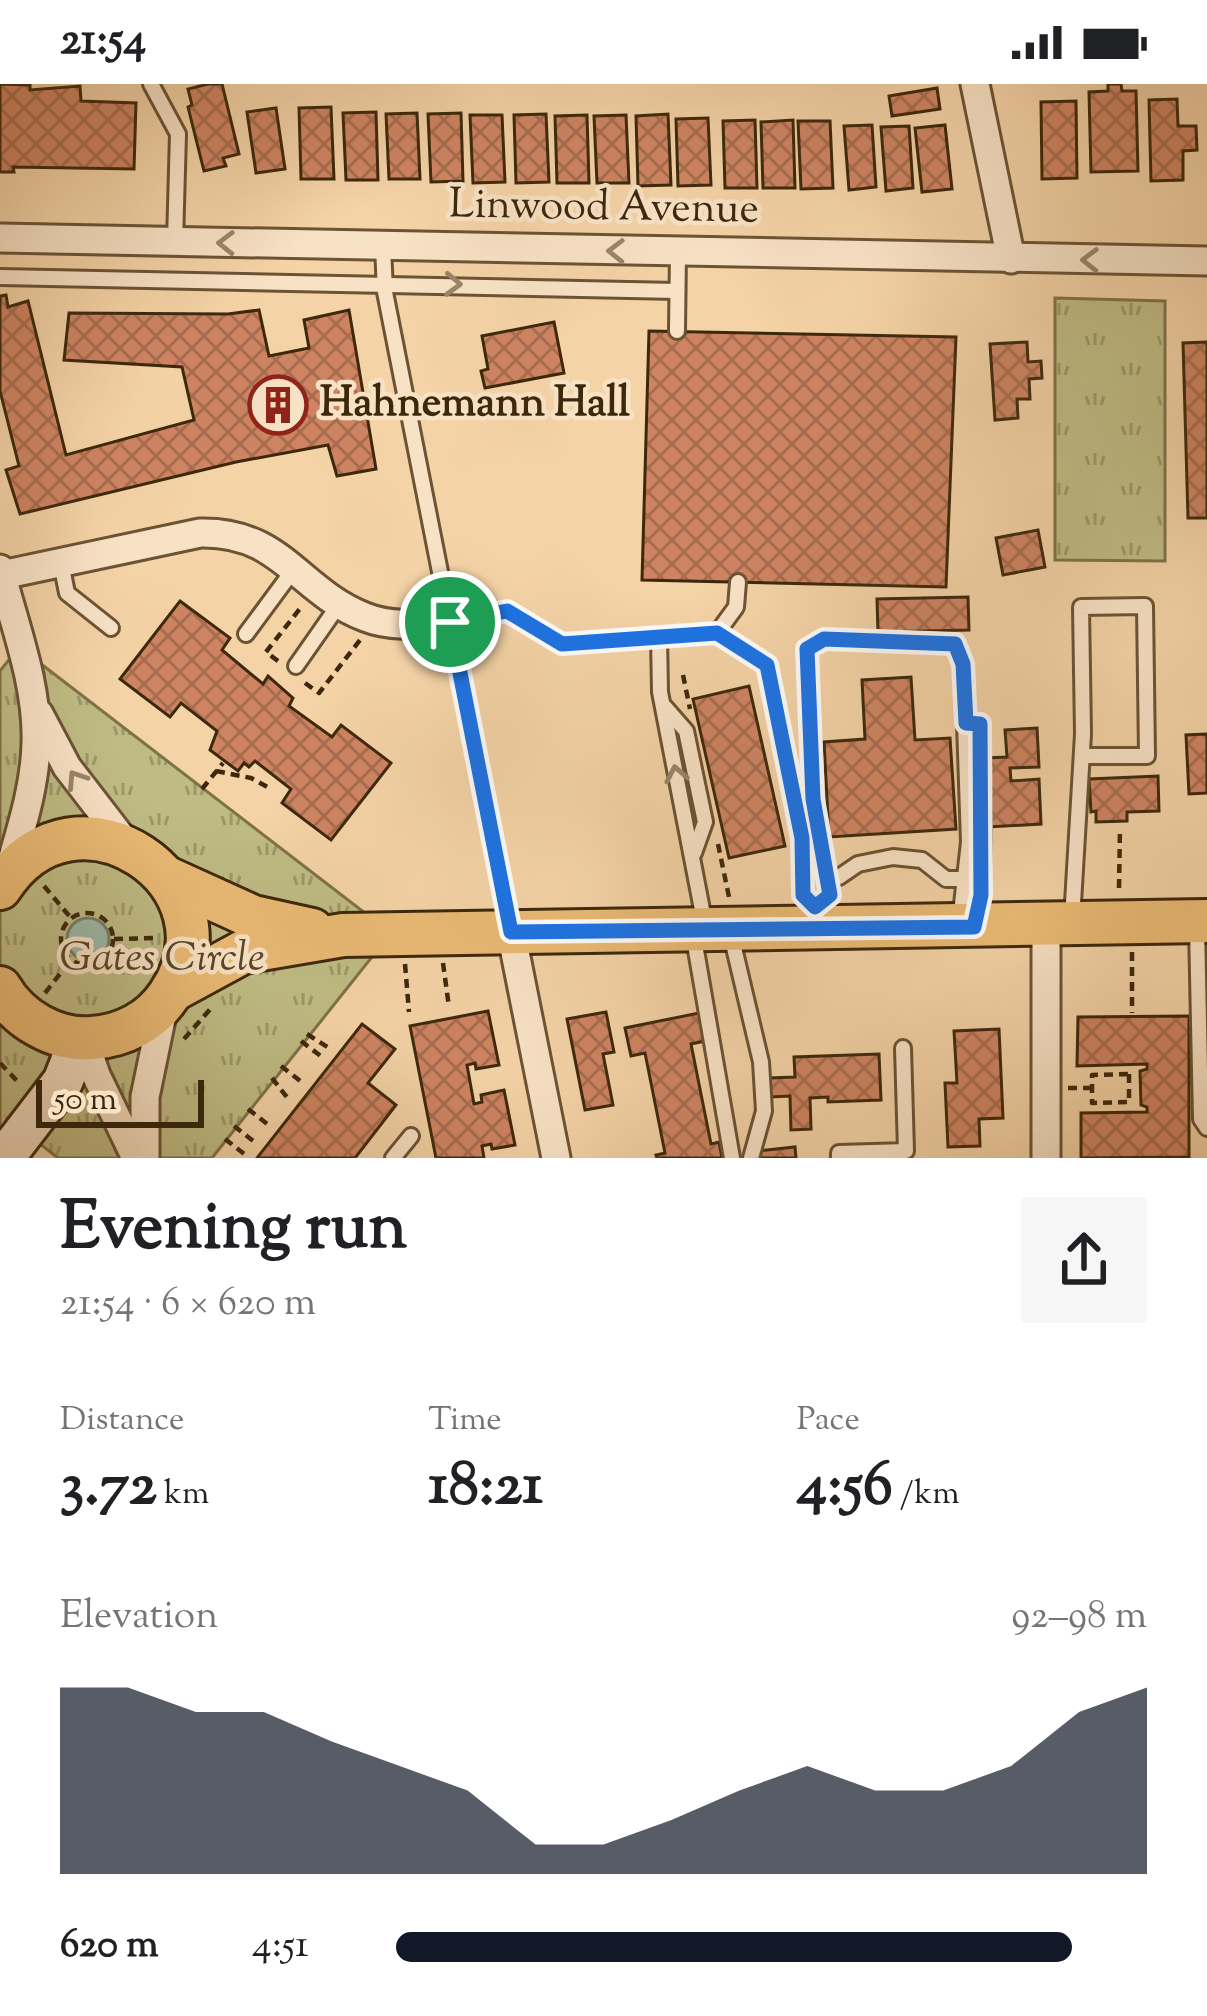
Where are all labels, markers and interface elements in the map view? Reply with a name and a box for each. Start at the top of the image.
text: 21:54 [60,10,146,75]
street label: Linwood Avenue [448,176,760,242]
one-way arrow [216,230,235,256]
one-way arrow [606,238,625,264]
one-way arrow [1080,247,1098,273]
one-way arrow [444,271,463,297]
building icon: Hahnemann Hall [247,374,309,436]
place label: Hahnemann Hall [320,375,630,435]
pin [399,571,501,673]
icon: arrive [417,589,483,655]
one-way arrow [664,764,690,784]
one-way arrow [69,771,91,793]
park label: Gates Circle [59,930,265,990]
scale bar [36,1074,204,1127]
text: 50 m [54,1077,117,1125]
text: Evening run [60,1184,407,1279]
button: share [1021,1197,1147,1323]
text: 21:54 · 6 × 620 m [60,1277,316,1333]
text: Distance [60,1397,184,1445]
text: Time [428,1397,502,1445]
text: Pace [797,1397,860,1445]
text: 3.72 [60,1445,157,1532]
text: 18:21 [428,1445,543,1532]
text: 4:56 [797,1445,893,1532]
text: km [157,1471,209,1519]
text: /km [893,1471,960,1519]
text: Elevation [60,1590,218,1646]
text: 92–98 m [1011,1590,1147,1646]
text: 620 m [60,1919,158,1975]
text: 4:51 [252,1919,308,1975]

